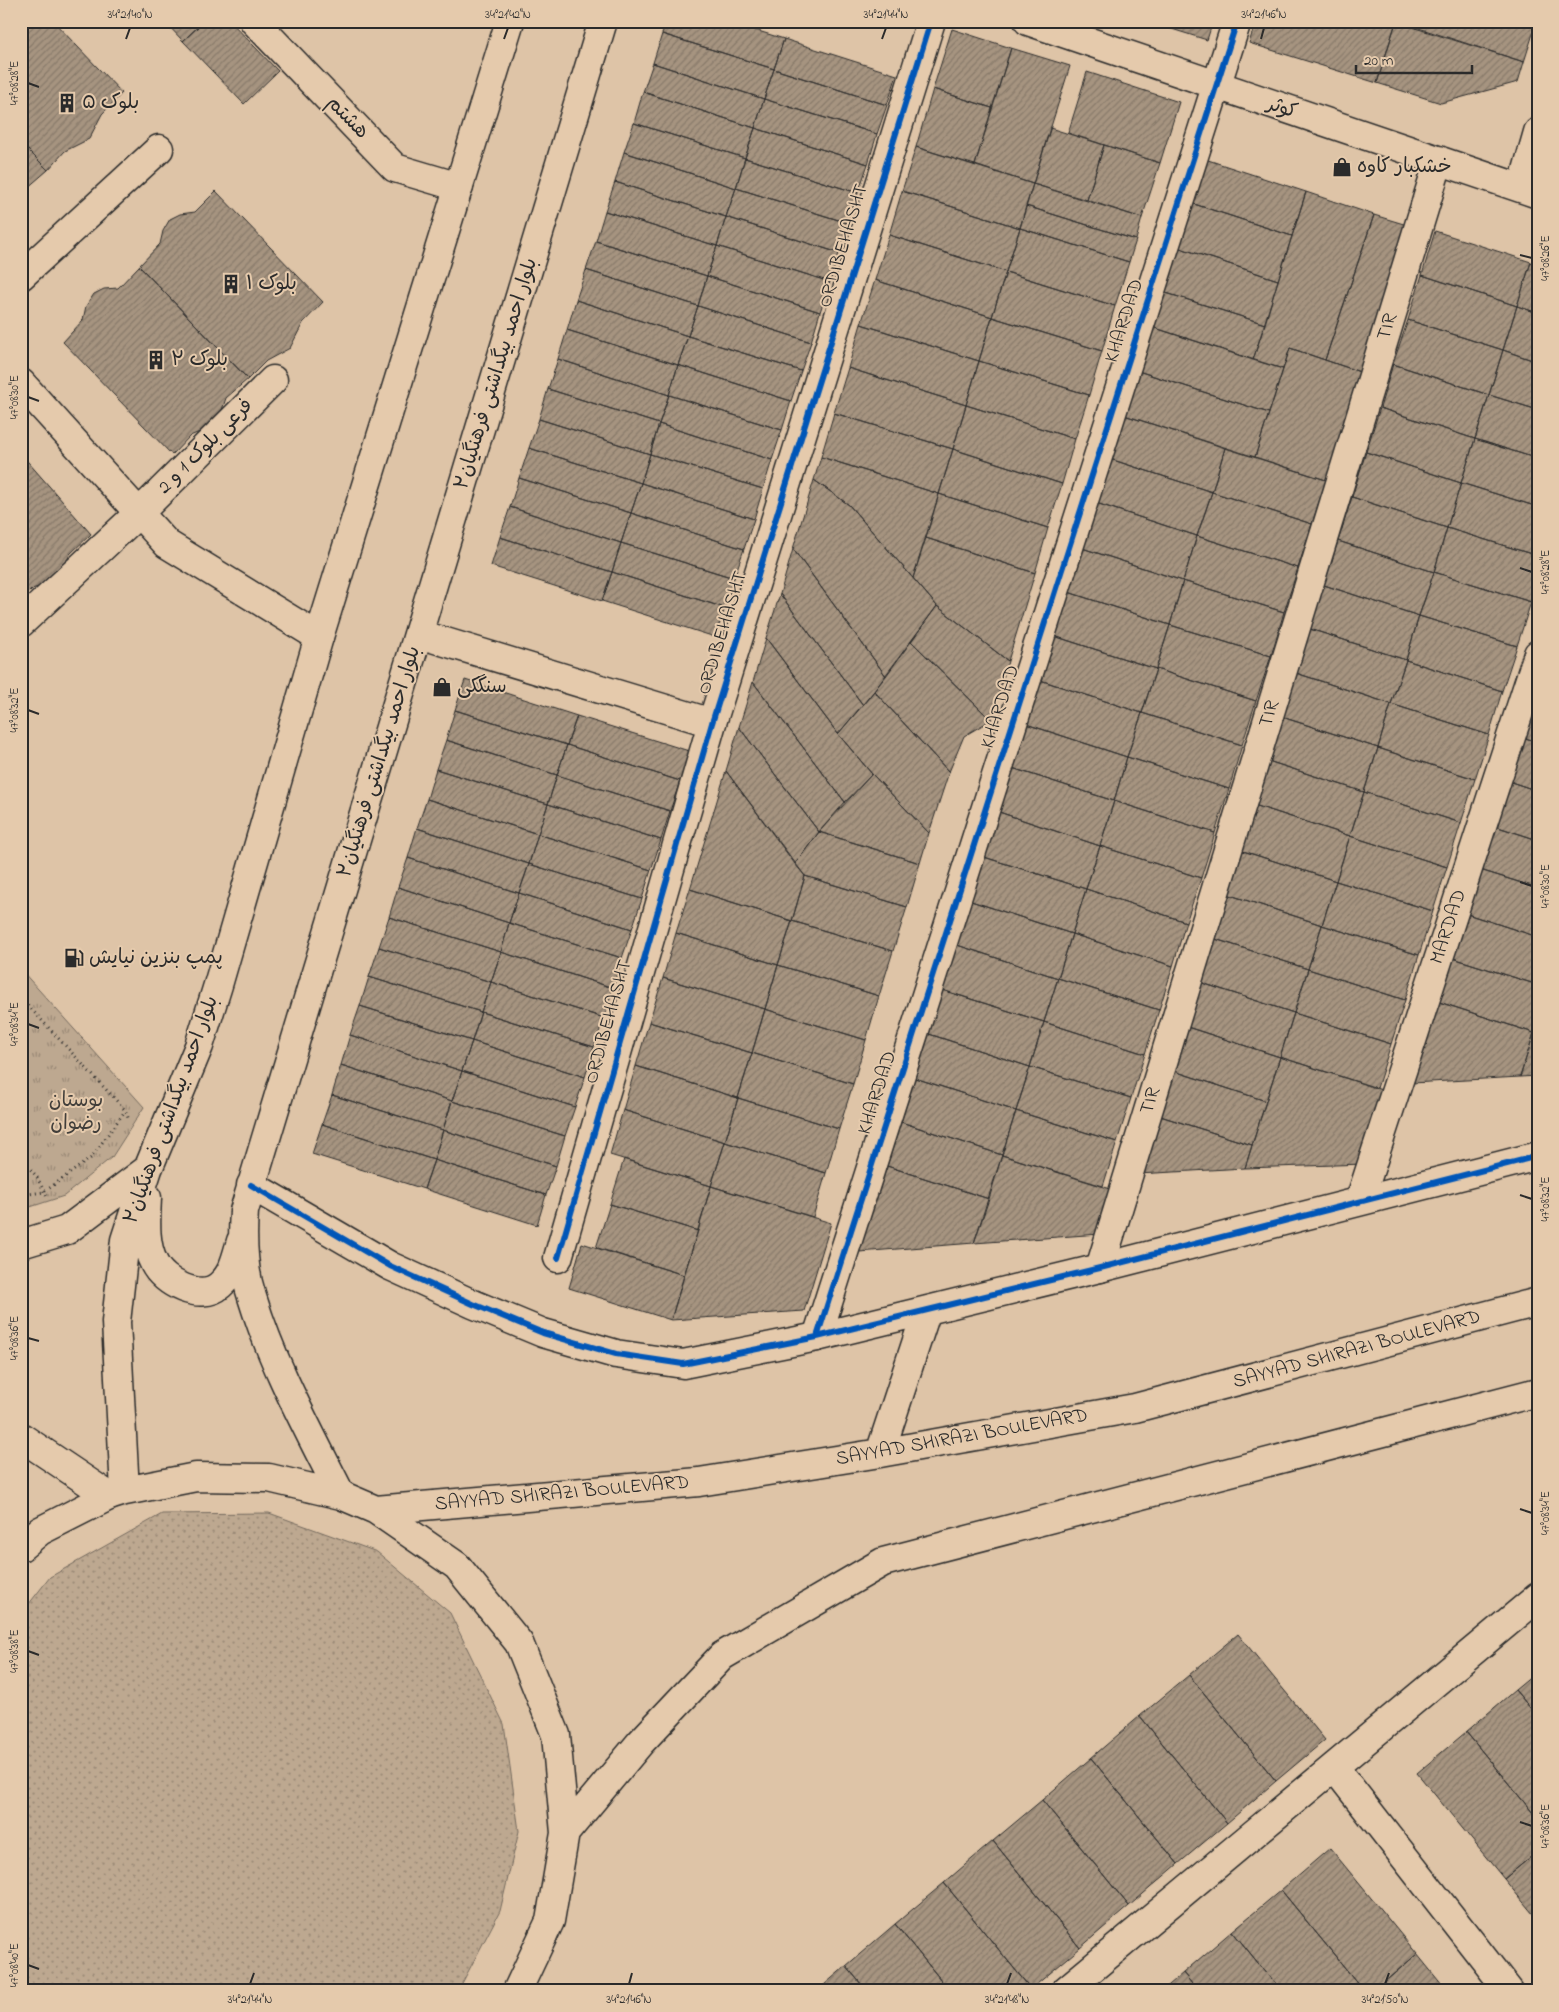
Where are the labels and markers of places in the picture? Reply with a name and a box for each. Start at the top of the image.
place label: بلوک ۵ [82,89,139,118]
building icon: بلوک ۵ [56,92,78,114]
place label: خشکبار کاوه [1357,153,1452,182]
shop icon: خشکبار کاوه [1331,156,1353,178]
place label: بلوک ۱ [246,270,297,299]
building icon: بلوک ۱ [220,273,242,295]
place label: بلوک ۲ [171,346,228,375]
building icon: بلوک ۲ [145,349,167,371]
place label: سنگکی [457,673,507,702]
shop icon: سنگکی [431,676,453,698]
place label: پمپ بنزین نیایش [89,944,223,973]
fuel station icon: پمپ بنزین نیایش [63,947,85,969]

